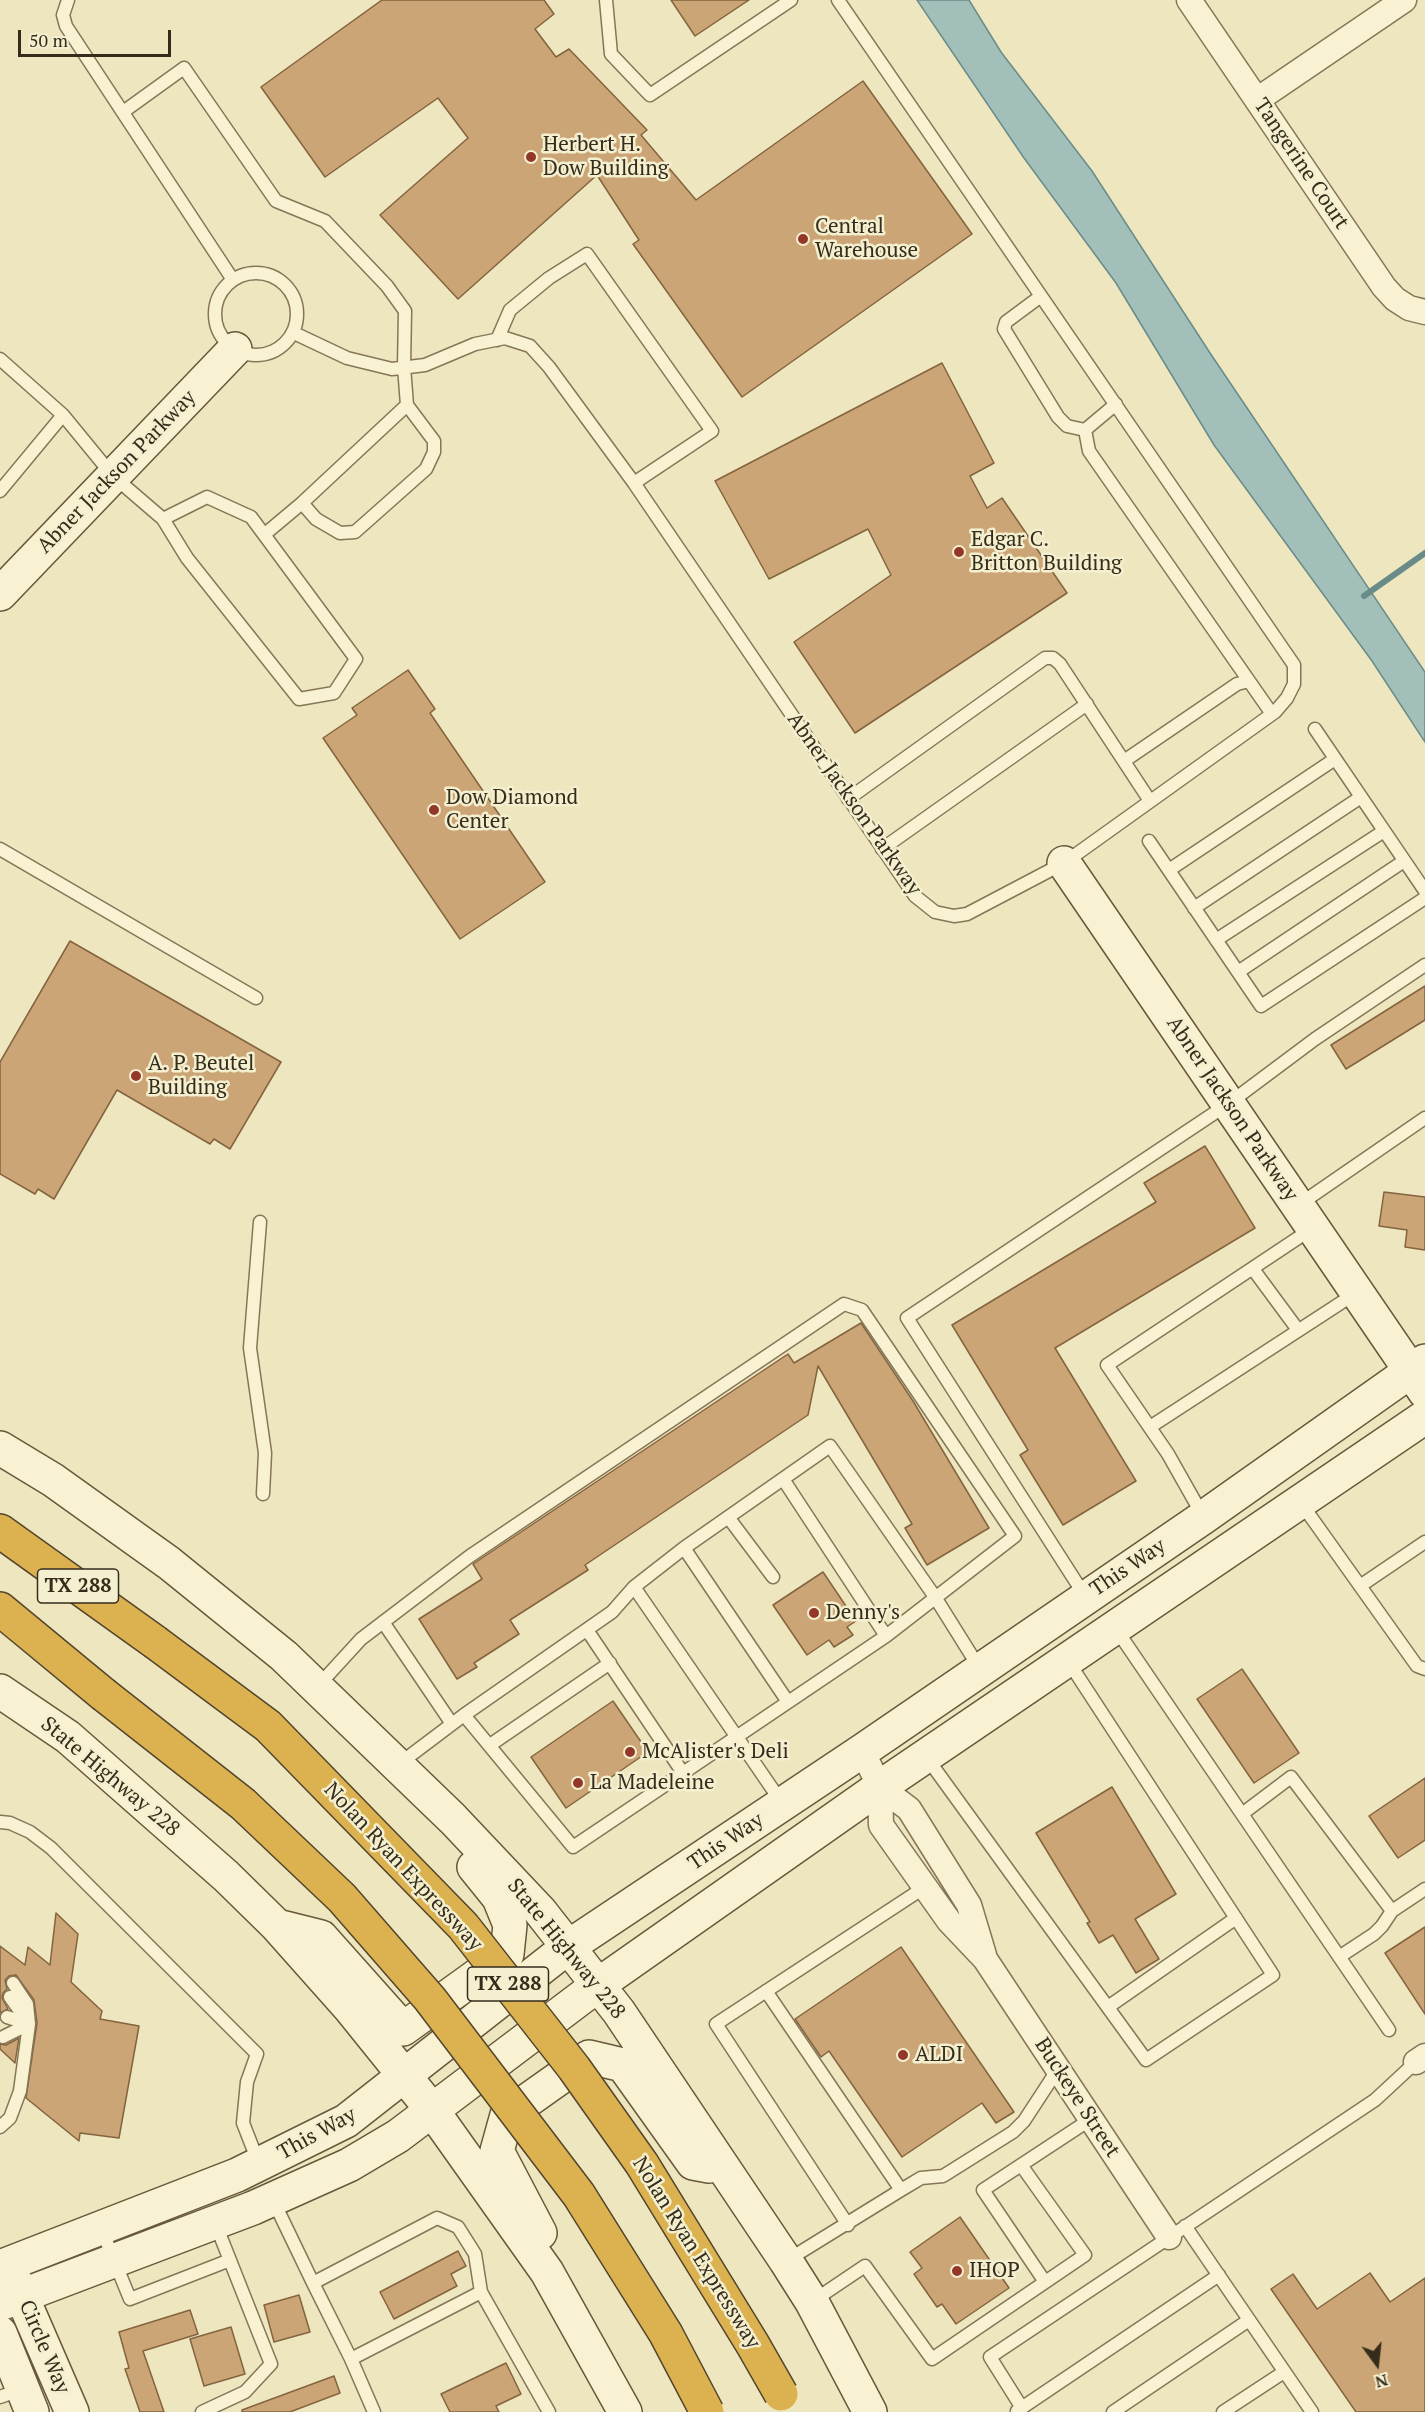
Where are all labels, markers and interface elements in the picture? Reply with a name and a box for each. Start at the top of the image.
scale bar [21,18,174,56]
text: 50 m [29,28,68,52]
street label: Tangerine Court [1248,94,1354,234]
place label: Herbert H. Dow Building [543,132,669,182]
marker: Herbert H. Dow Building [524,150,538,164]
place label: Central Warehouse [815,214,918,264]
marker: Central Warehouse [796,232,810,246]
street label: Abner Jackson Parkway [33,385,201,559]
place label: Edgar C. Britton Building [971,527,1122,577]
marker: Edgar C. Britton Building [952,545,966,559]
street label: Abner Jackson Parkway [781,708,927,900]
place label: Dow Diamond Center [446,785,578,835]
marker: Dow Diamond Center [427,803,441,817]
street label: Abner Jackson Parkway [1161,1012,1303,1206]
place label: A. P. Beutel Building [148,1051,254,1101]
marker: A. P. Beutel Building [129,1069,143,1083]
street label: This Way [1086,1534,1170,1602]
road number: TX 288 [38,1569,118,1603]
place label: Denny's [826,1600,900,1626]
marker: Denny's [807,1606,821,1620]
street label: State Highway 228 [36,1712,184,1842]
place label: McAlister's Deli [642,1739,789,1765]
marker: McAlister's Deli [623,1745,637,1759]
place label: La Madeleine [590,1770,715,1796]
marker: La Madeleine [571,1776,585,1790]
street label: Nolan Ryan Expressway [318,1778,488,1956]
street label: This Way [684,1808,768,1876]
street label: State Highway 228 [502,1874,630,2024]
road number: TX 288 [468,1967,548,2001]
street label: Buckeye Street [1029,2034,1125,2162]
place label: ALDI [915,2042,963,2068]
marker: ALDI [896,2048,910,2062]
street label: This Way [274,2102,360,2166]
street label: Nolan Ryan Expressway [627,2153,765,2353]
place label: IHOP [969,2258,1020,2284]
marker: IHOP [950,2264,964,2278]
street label: Circle Way [13,2296,75,2398]
north arrow [1347,2334,1407,2394]
text: N [1373,2369,1390,2394]

